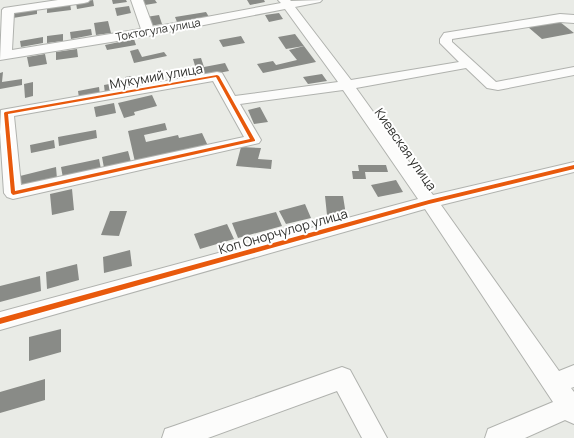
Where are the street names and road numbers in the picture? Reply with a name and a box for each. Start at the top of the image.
street label: Токтогула улица [114,14,202,44]
street label: Мукумий улица [108,59,204,93]
street label: Киевская улица [371,104,441,194]
street label: Коп Онорчулор улица [216,204,350,258]

